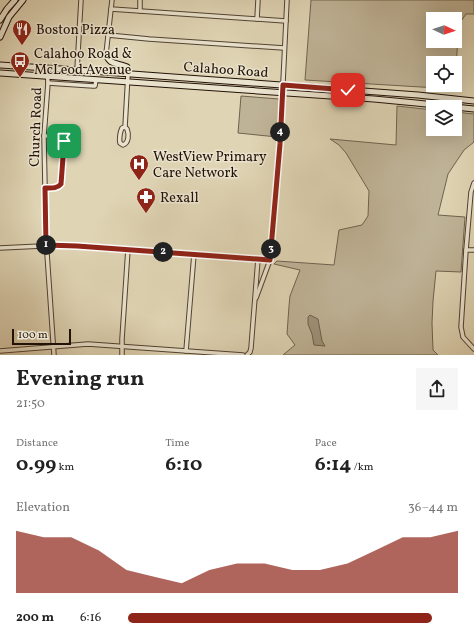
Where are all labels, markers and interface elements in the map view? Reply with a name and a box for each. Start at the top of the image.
north arrow [426,12,462,48]
map controls [426,12,462,136]
restaurant icon: Boston Pizza [11,18,33,46]
place label: Boston Pizza [36,21,115,40]
place label: Calahoo Road & McLeod Avenue [34,45,132,80]
bus stop icon: Calahoo Road & McLeod Avenue [9,50,31,78]
button: locate [426,56,462,92]
street label: Calahoo Road [183,58,269,83]
pin [331,73,365,107]
icon: check [337,79,359,101]
street label: Church Road [26,87,47,167]
button: layers [426,100,462,136]
pin: 4 [270,122,290,142]
pin [47,124,81,158]
text: 4 [277,124,283,139]
icon: arrive [53,130,75,152]
place label: WestView Primary Care Network [153,148,267,183]
hospital icon: WestView Primary Care Network [128,153,150,181]
pharmacy icon: Rexall [135,186,157,214]
place label: Rexall [160,189,199,208]
pin: 1 [36,235,56,255]
text: 1 [44,237,48,252]
pin: 3 [261,239,281,259]
text: 3 [268,241,274,256]
pin: 2 [153,242,173,262]
text: 2 [160,244,166,259]
scale bar [12,327,71,346]
text: 100 m [18,328,48,343]
text: Evening run [16,364,145,395]
button: share [416,368,458,410]
text: 21:50 [16,395,45,413]
text: Distance [16,436,58,451]
text: Time [165,436,189,451]
text: Pace [315,436,337,451]
text: 0.99 [16,451,56,479]
text: 6:10 [165,451,202,479]
text: 6:14 [315,451,351,479]
text: km [56,460,74,475]
text: /km [351,460,373,475]
text: Elevation [16,499,70,517]
text: 36–44 m [408,499,458,517]
text: 200 m [16,609,54,627]
text: 6:16 [80,609,101,627]

